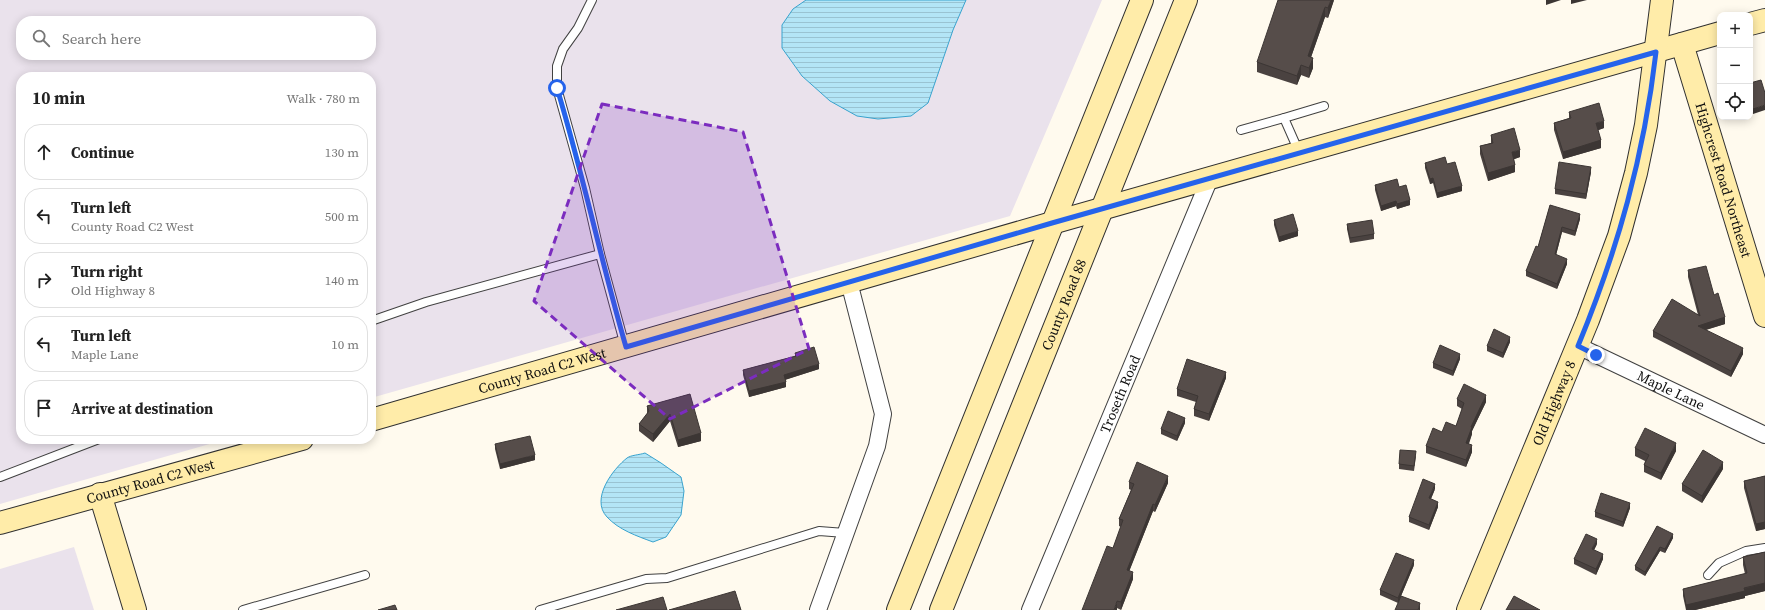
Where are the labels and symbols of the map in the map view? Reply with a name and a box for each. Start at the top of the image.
route start [548,79,566,97]
street label: Highcrest Road Northeast [1690,100,1757,260]
street label: County Road 88 [1036,256,1091,353]
street label: County Road C2 West [476,342,609,398]
route end [1587,346,1605,364]
street label: Troseth Road [1095,352,1145,436]
street label: Old Highway 8 [1527,357,1580,449]
street label: Maple Lane [1634,366,1708,415]
street label: County Road C2 West [84,454,217,509]

